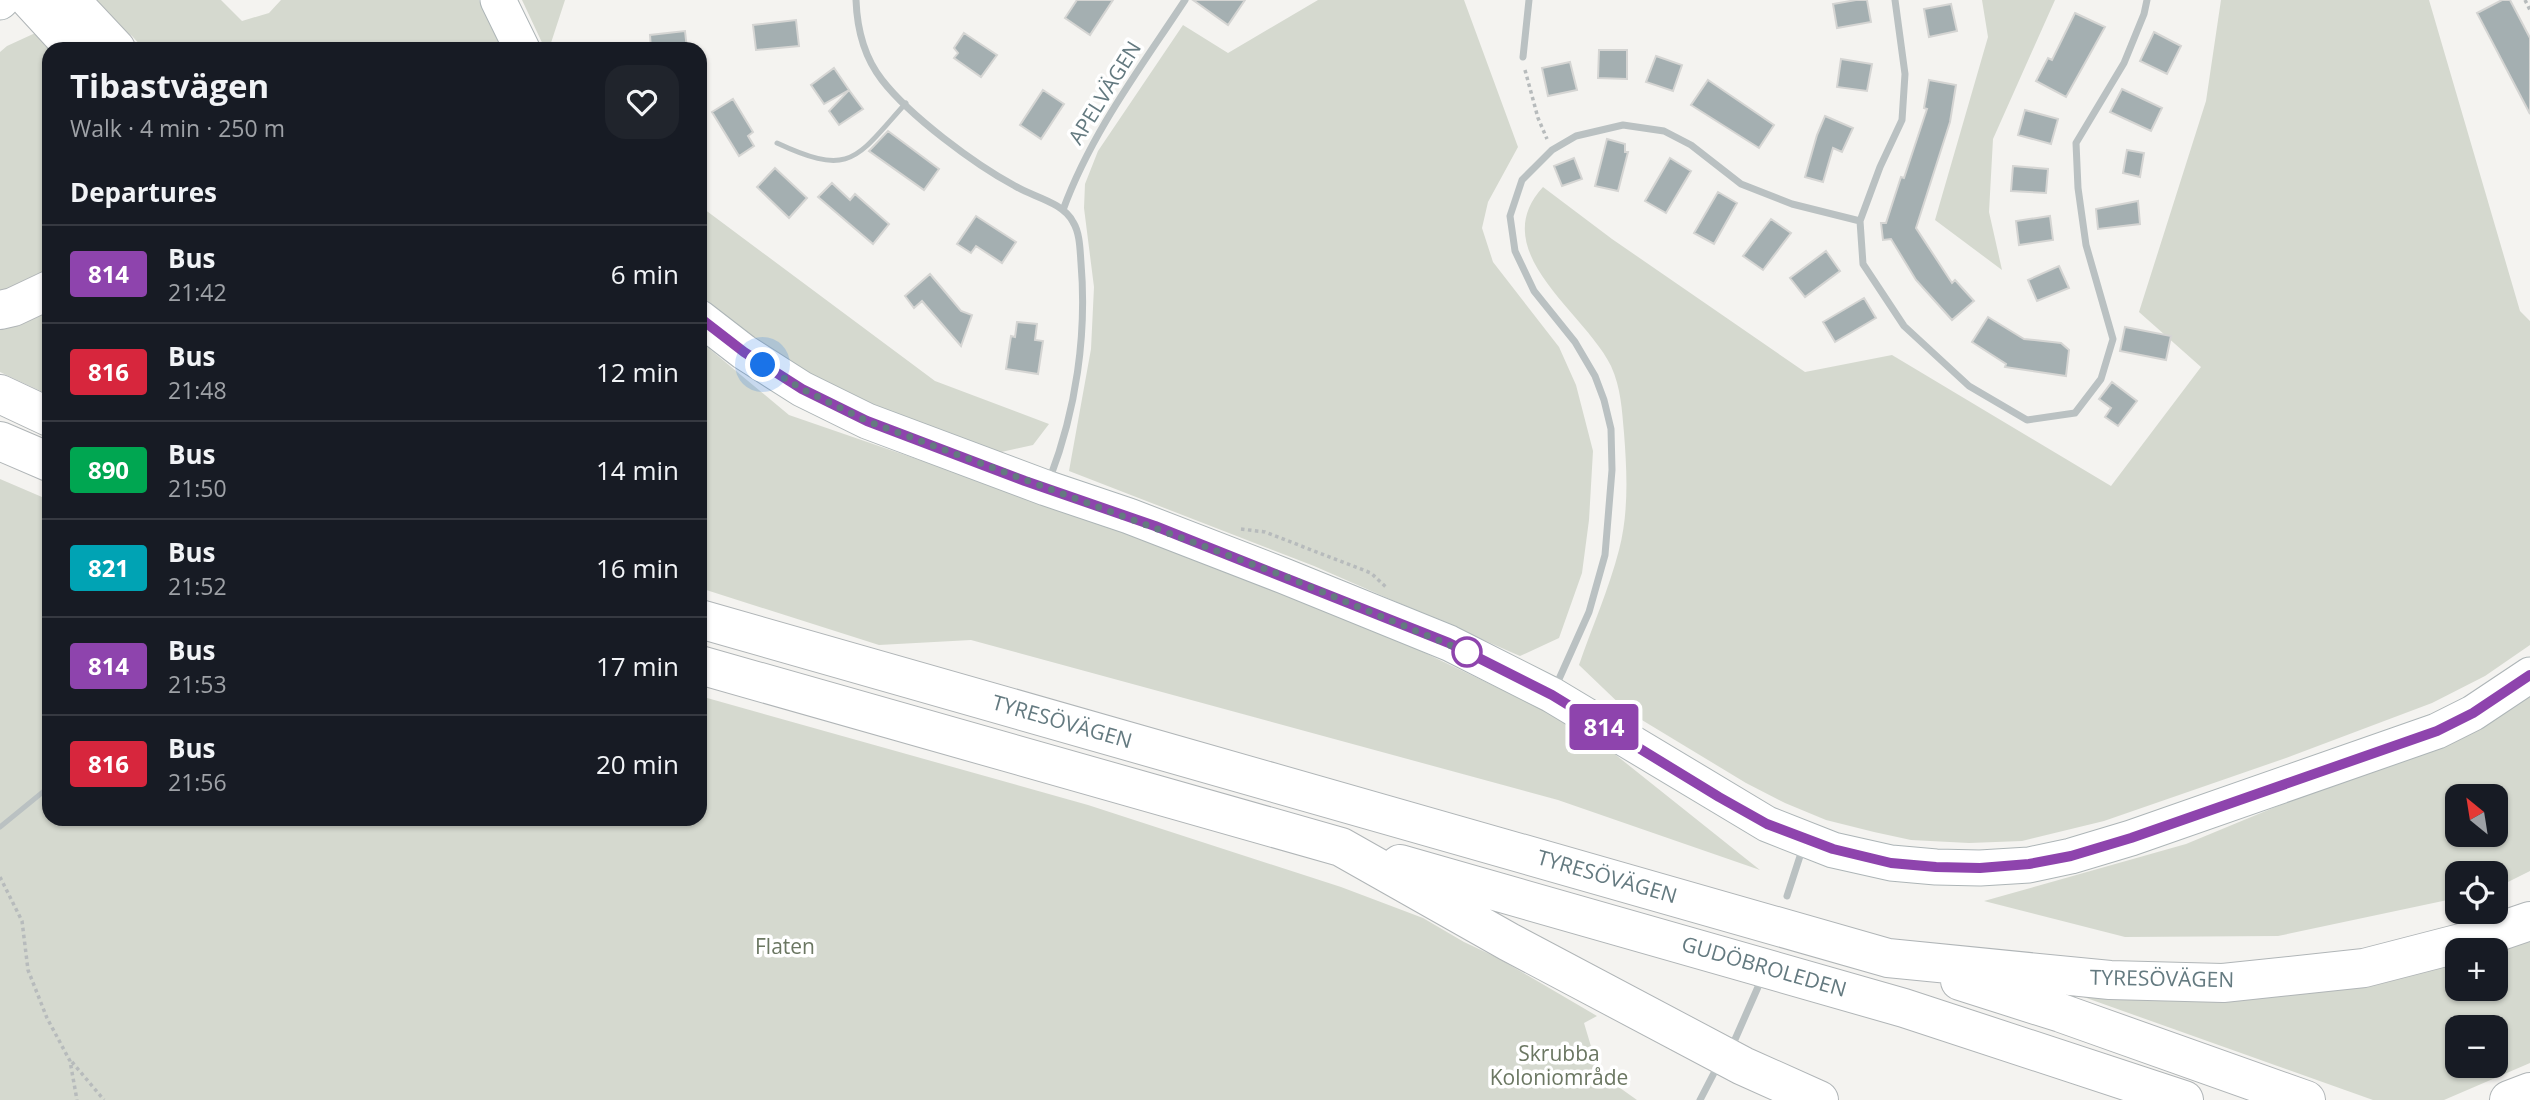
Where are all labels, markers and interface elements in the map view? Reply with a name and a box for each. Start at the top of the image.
street label: APELVÄGEN [1061,35,1147,150]
text: Tibastvägen [70,63,269,108]
button: heart [605,65,679,139]
text: Walk · 4 min · 250 m [70,112,285,144]
text: Departures [70,174,217,210]
text: Bus [168,240,215,276]
text: 6 min [611,256,679,292]
text: 814 [88,257,129,290]
text: 21:42 [168,276,227,308]
text: Bus [168,338,215,374]
your location [745,347,780,382]
text: 12 min [596,354,679,390]
text: 816 [88,355,129,388]
text: 21:48 [168,374,227,406]
text: Bus [168,436,215,472]
text: 14 min [596,452,679,488]
text: 890 [88,453,129,486]
text: 21:50 [168,472,227,504]
text: Bus [168,534,215,570]
text: 16 min [596,550,679,586]
text: 821 [88,551,129,584]
text: 21:52 [168,570,227,602]
text: Bus [168,632,215,668]
unlabelled marker [1452,637,1482,667]
text: 17 min [596,648,679,684]
text: 814 [88,649,129,682]
text: 21:53 [168,668,227,700]
street label: TYRESÖVÄGEN [989,688,1136,754]
line badge: 814 [1564,704,1644,750]
text: 814 [1583,710,1625,743]
text: Bus [168,730,215,766]
text: 20 min [596,746,679,782]
text: 816 [88,747,129,780]
text: 21:56 [168,766,227,798]
north arrow [2445,784,2508,847]
map controls [2445,784,2508,1078]
street label: TYRESÖVÄGEN [1534,843,1681,909]
button: locate [2445,861,2508,924]
street label: GUDÖBROLEDEN [1679,929,1850,1003]
park label: Flaten [755,932,815,960]
button: + [2445,938,2508,1001]
street label: TYRESÖVÄGEN [2090,963,2234,993]
button: − [2445,1015,2508,1078]
park label: Skrubba Koloniområde [1490,1039,1628,1091]

